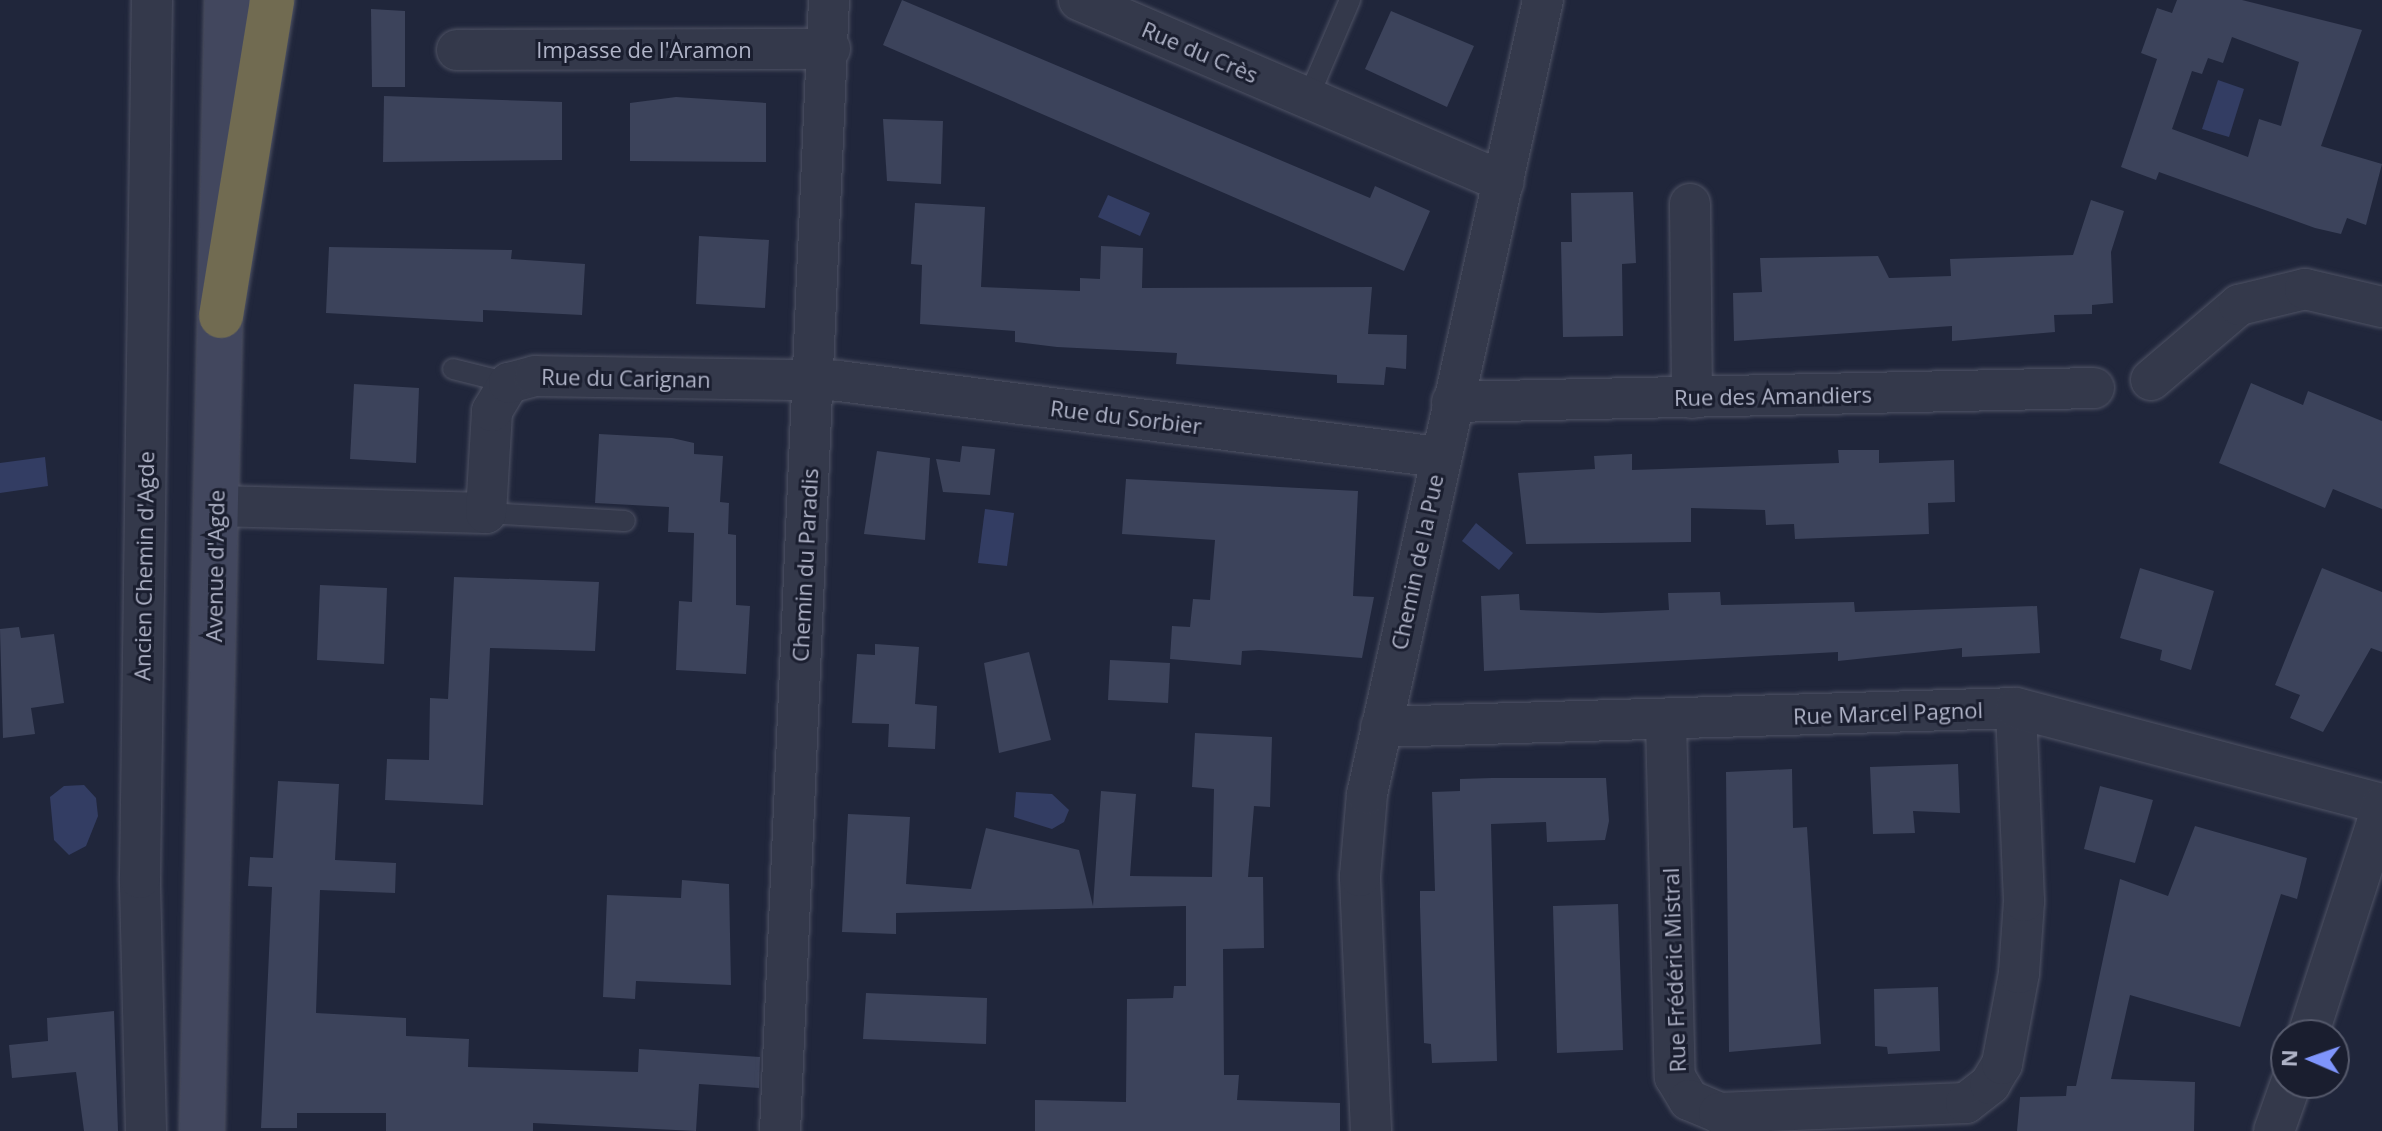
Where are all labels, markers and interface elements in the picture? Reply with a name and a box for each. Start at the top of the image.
street label: Rue du Crès [1138,16,1262,88]
street label: Impasse de l'Aramon [536,37,752,63]
street label: Rue du Carignan [541,363,711,393]
street label: Rue des Amandiers [1674,381,1872,411]
street label: Rue du Sorbier [1049,395,1203,439]
street label: Ancien Chemin d'Agde [129,451,159,681]
street label: Chemin du Paradis [787,468,823,662]
street label: Chemin de la Pue [1385,472,1449,652]
street label: Avenue d'Agde [200,490,230,642]
street label: Rue Marcel Pagnol [1793,696,1983,730]
street label: Rue Frédéric Mistral [1657,867,1691,1073]
north arrow [2270,1019,2350,1099]
text: N [2273,1049,2303,1068]

